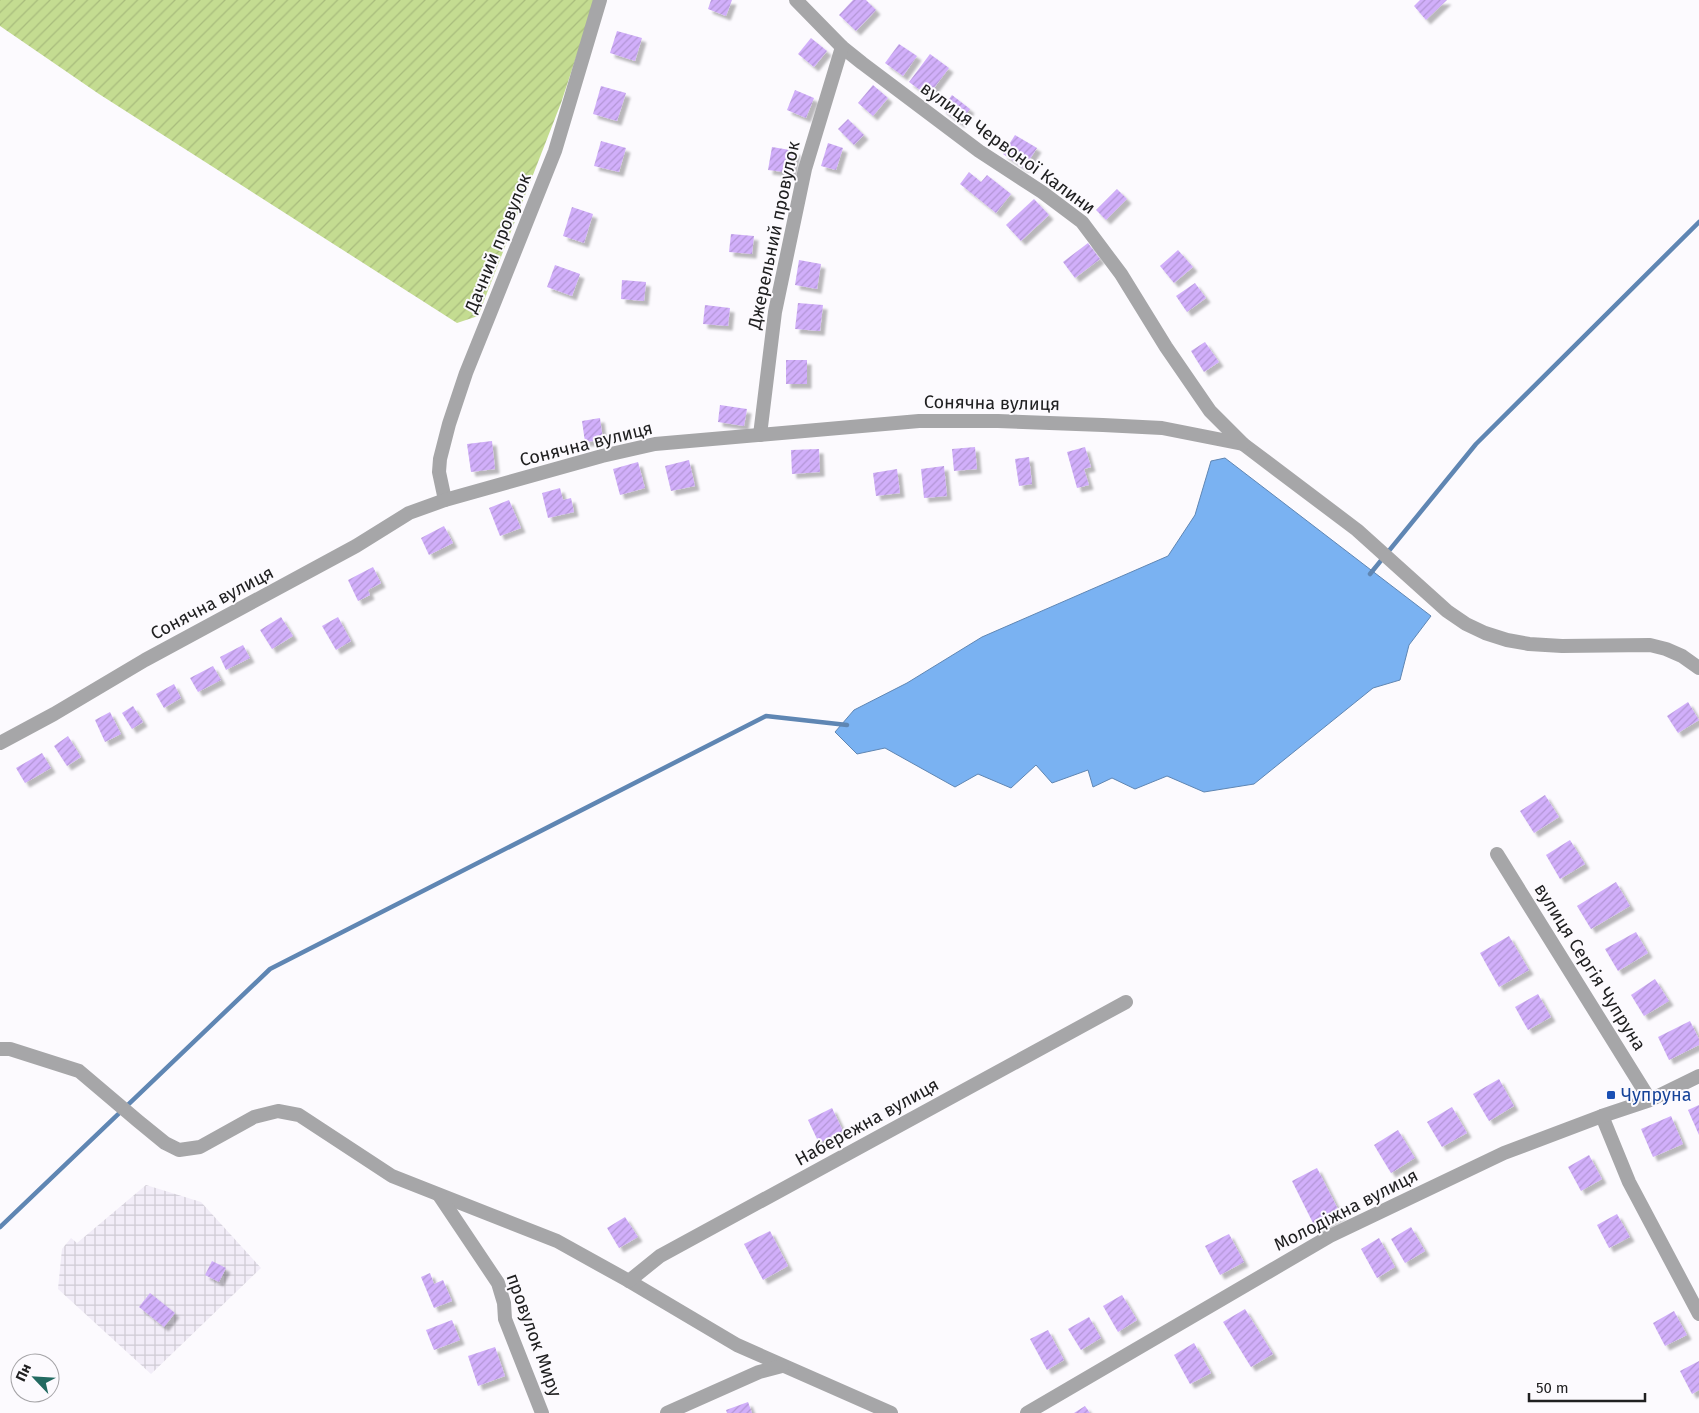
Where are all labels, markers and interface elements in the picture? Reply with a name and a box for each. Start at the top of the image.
street label: вулиця Червоної Калини [916,77,1100,219]
street label: Джерельний провулок [743,139,805,332]
street label: Дачний провулок [460,169,536,317]
street label: Сонячна вулиця [924,391,1060,415]
street label: Сонячна вулиця [517,417,655,471]
street label: Сонячна вулиця [147,561,277,645]
street label: вулиця Сергія Чупруна [1530,879,1650,1055]
street label: Набережна вулиця [791,1073,943,1171]
place label: Чупруна [1621,1084,1691,1106]
marker: Чупруна [1605,1089,1617,1101]
street label: Молодіжна вулиця [1270,1164,1422,1256]
street label: провулок Миру [501,1270,567,1400]
north arrow [10,1353,60,1403]
text: Пн [12,1361,35,1384]
scale bar [1529,1370,1645,1402]
text: 50 m [1536,1379,1569,1397]

